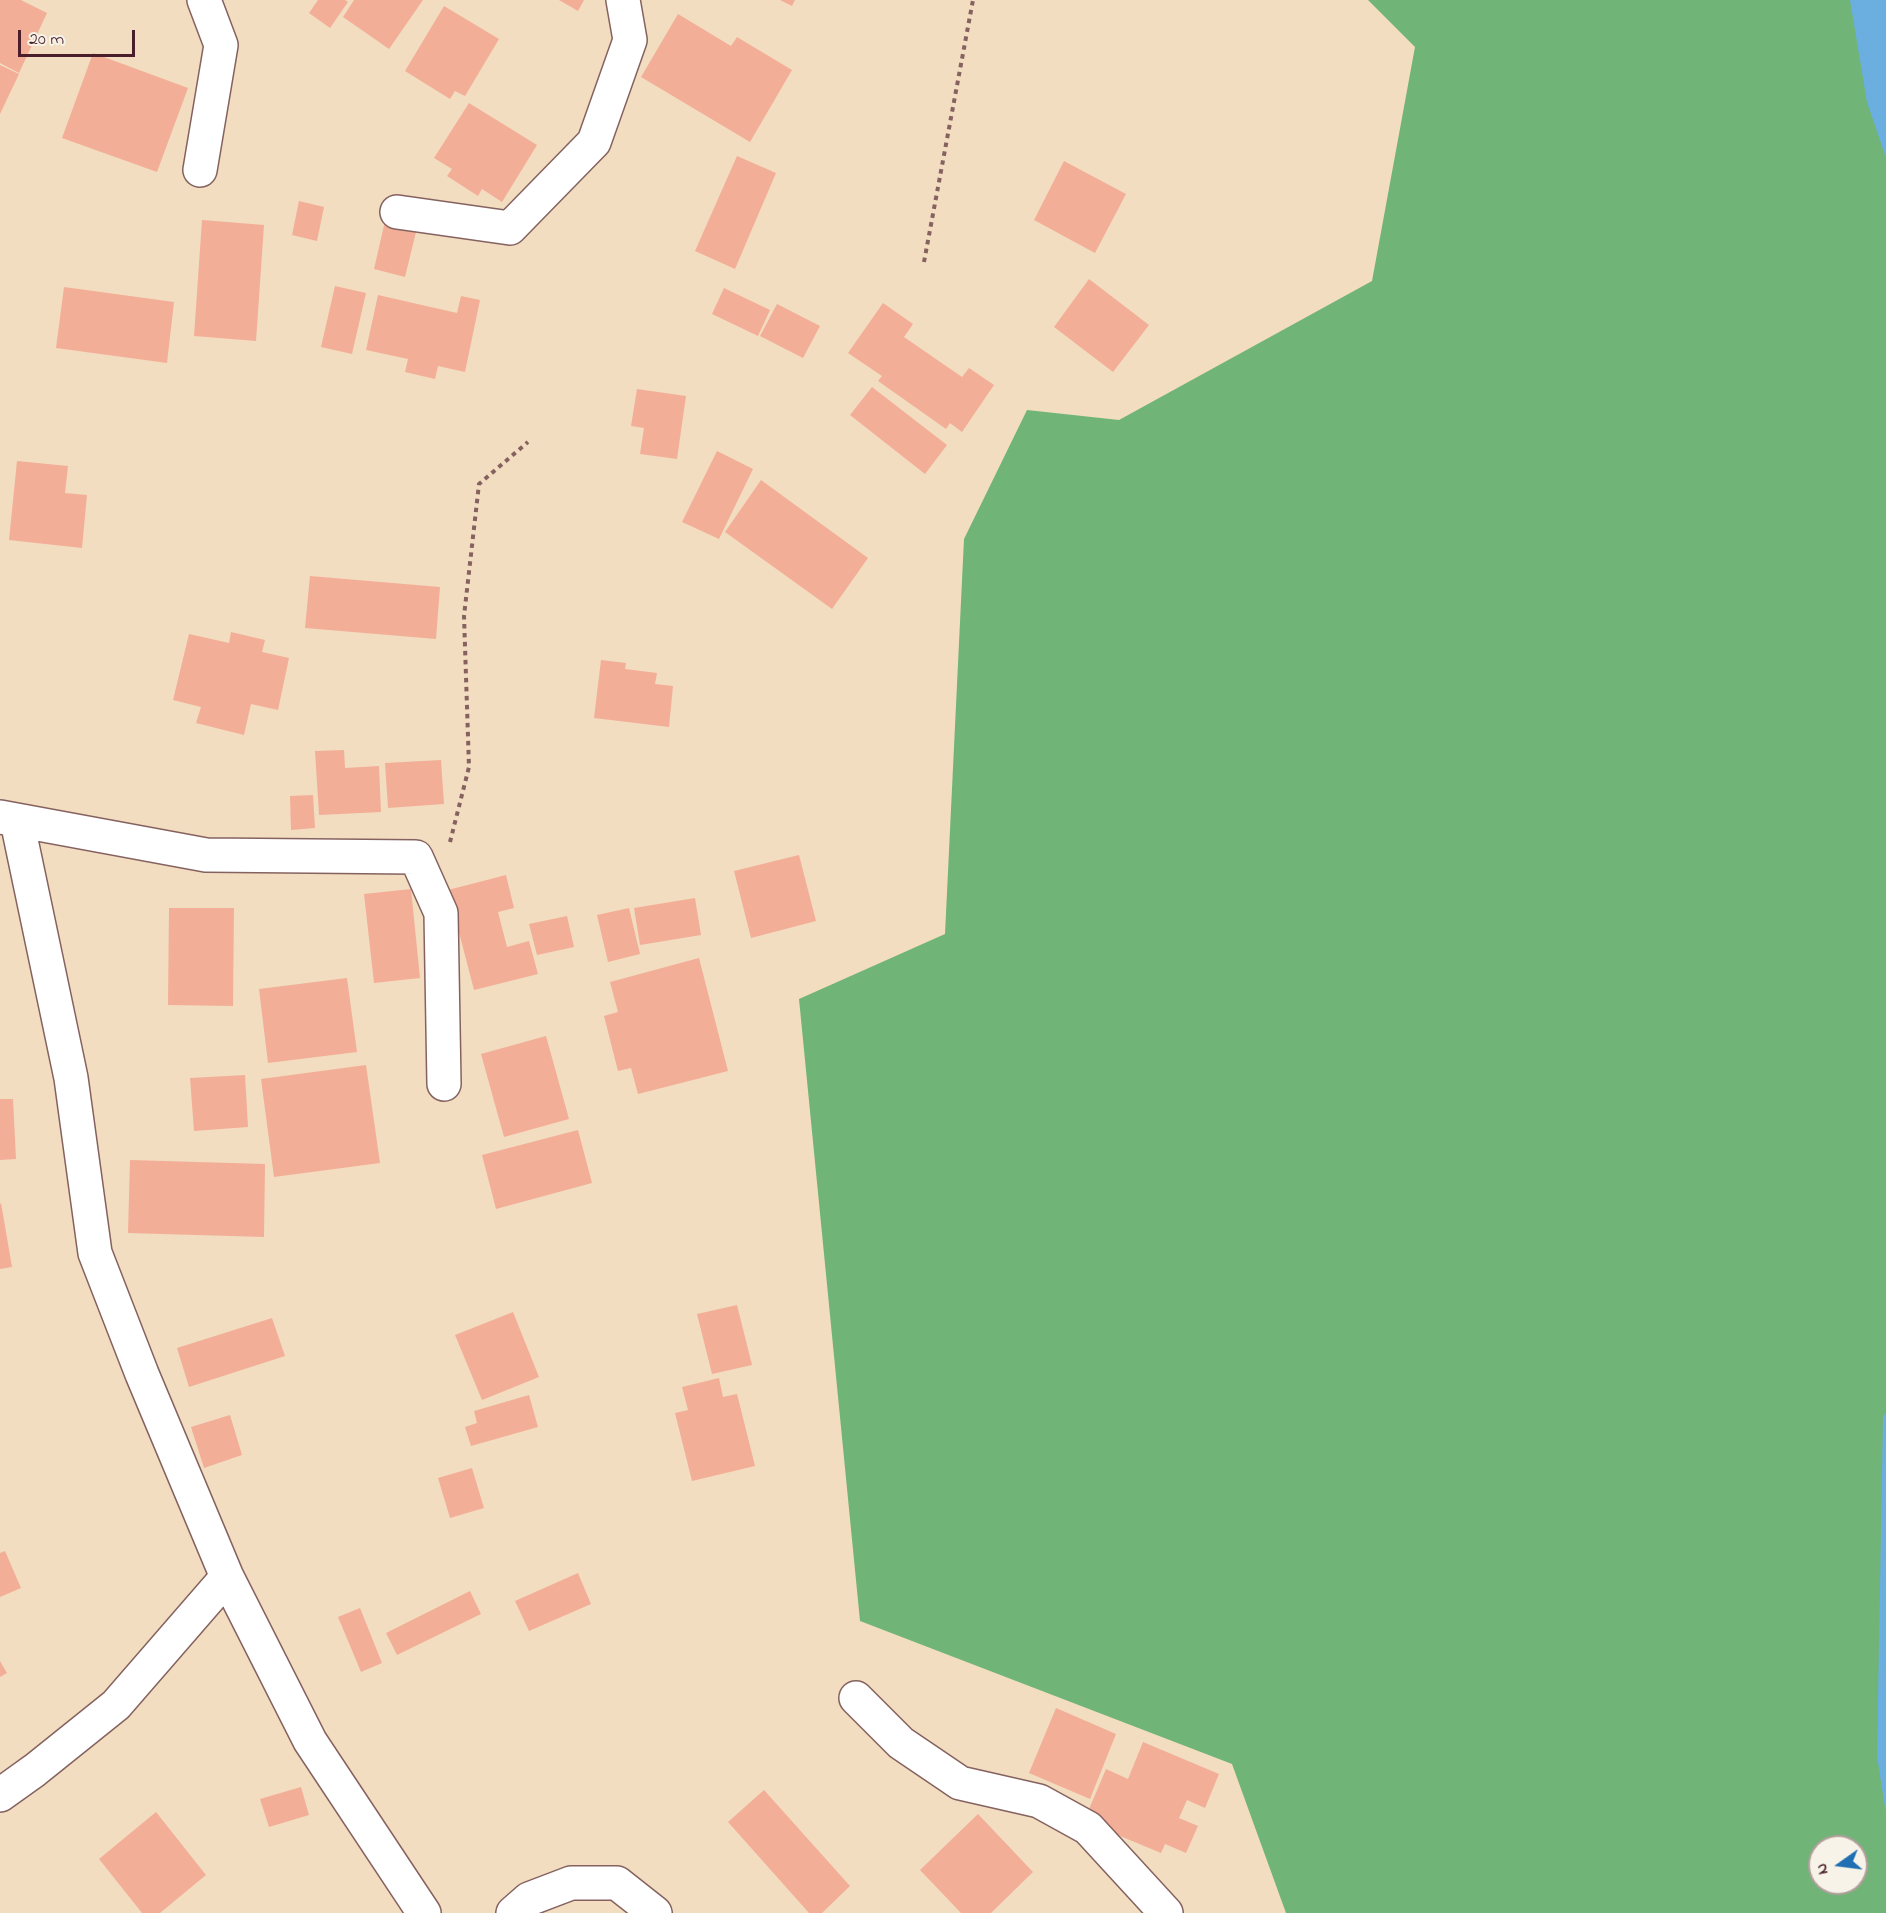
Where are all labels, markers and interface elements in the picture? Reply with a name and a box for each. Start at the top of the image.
scale bar [21,18,138,56]
text: 20 m [29,27,64,53]
north arrow [1808,1835,1868,1895]
text: N [1810,1861,1835,1877]

